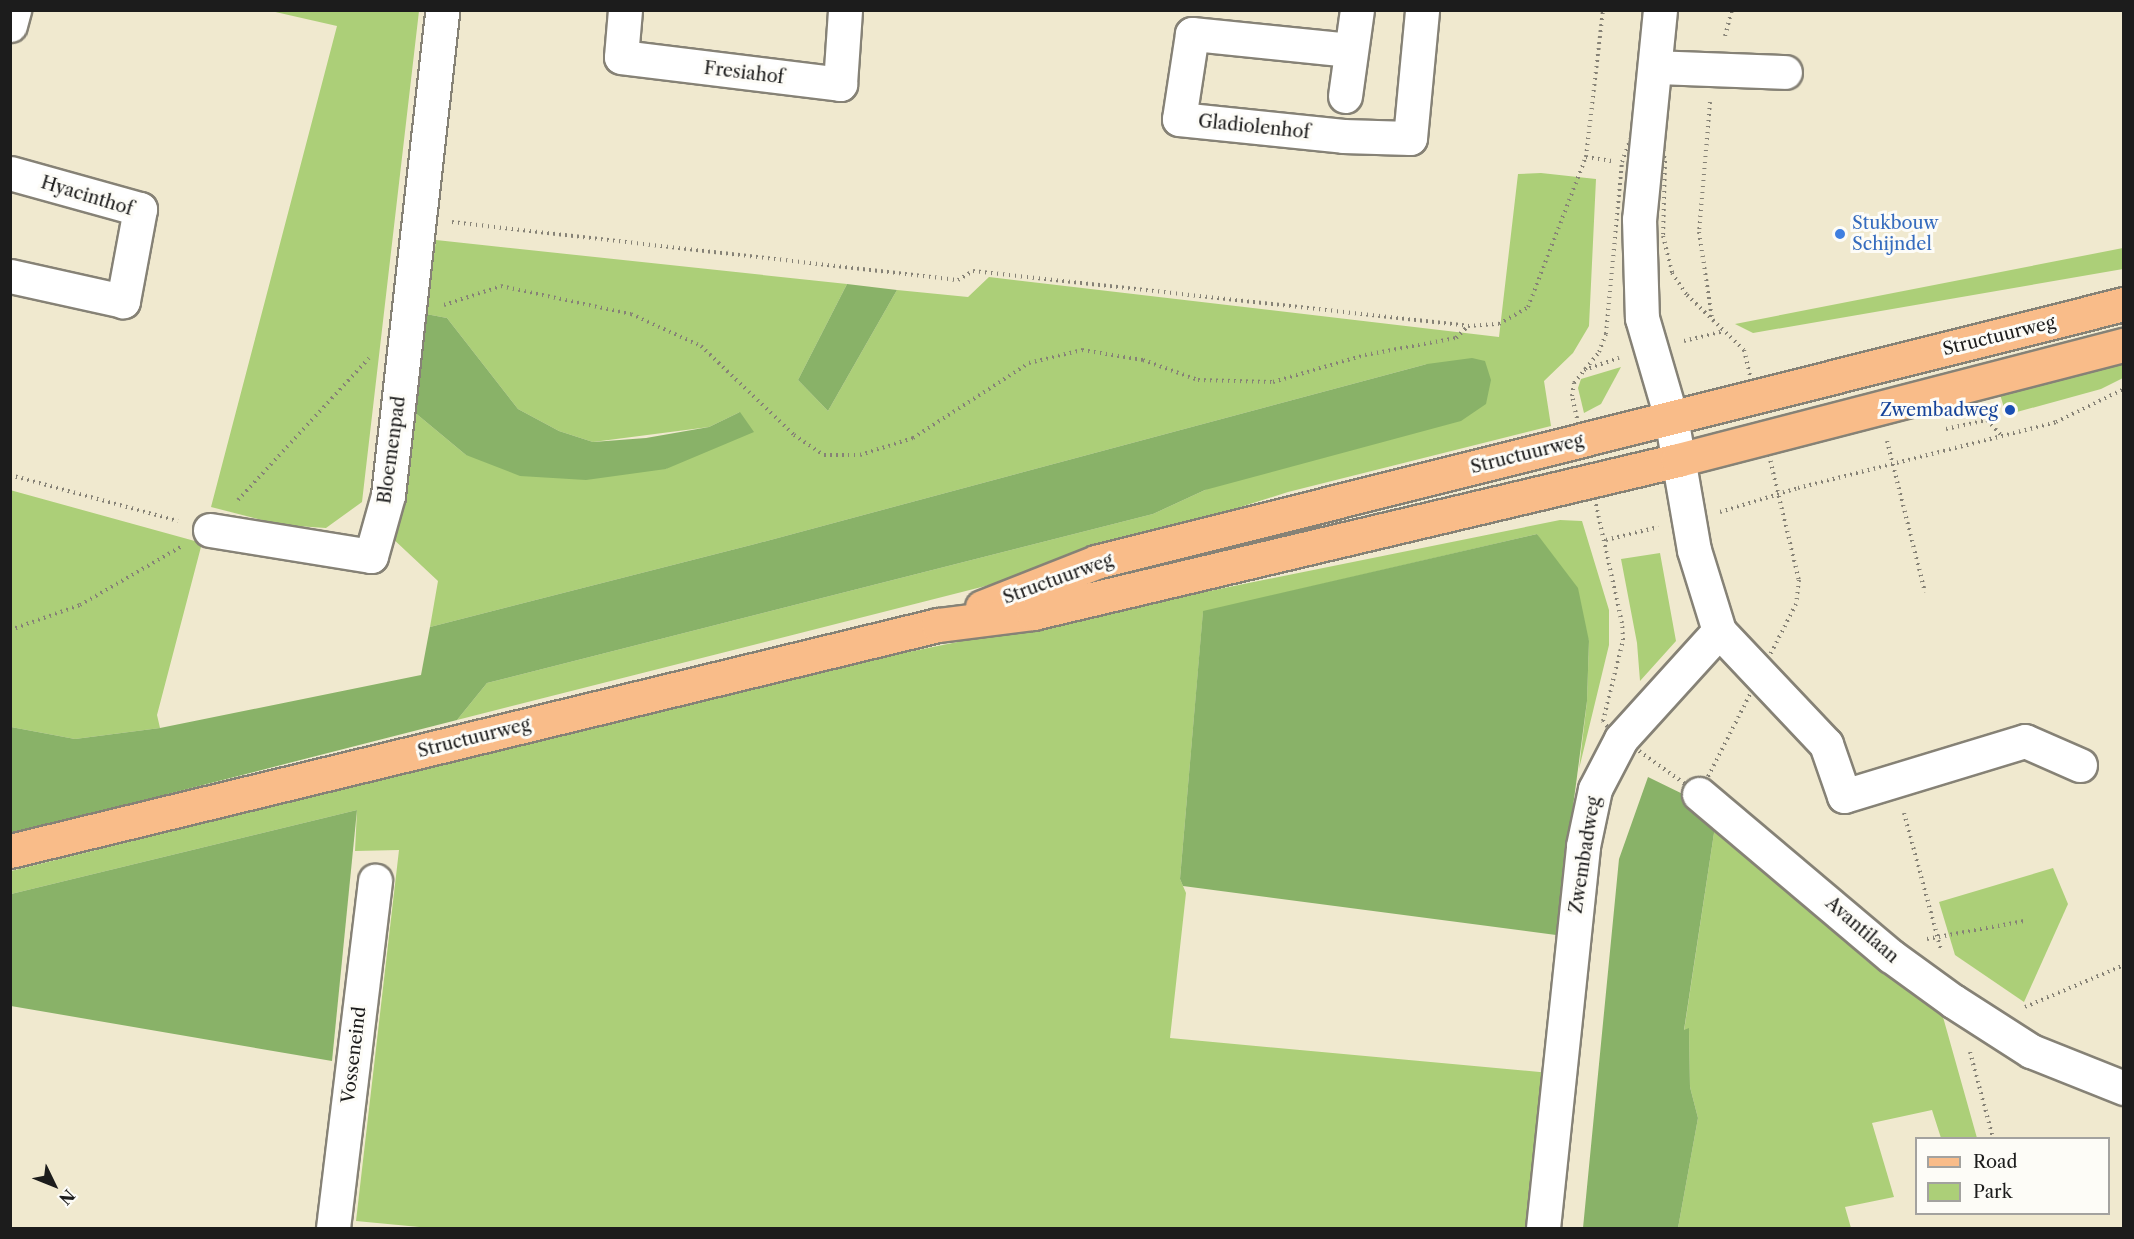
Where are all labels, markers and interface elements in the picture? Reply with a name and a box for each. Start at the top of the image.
street label: Fresiahof [703,57,785,89]
street label: Gladiolenhof [1197,110,1311,144]
street label: Hyacinthof [38,172,136,220]
place label: Stukbouw Schijndel [1852,213,1938,256]
marker: Stukbouw Schijndel [1833,227,1847,241]
street label: Structuurweg [1940,312,2058,360]
street label: Bloemenpad [374,395,410,505]
place label: Zwembadweg [1880,399,1998,421]
marker: Zwembadweg [2003,403,2017,417]
street label: Structuurweg [1468,430,1586,478]
street label: Structuurweg [1000,549,1116,609]
street label: Structuurweg [415,714,533,762]
street label: Zwembadweg [1565,795,1605,915]
street label: Avantilaan [1821,892,1903,968]
street label: Vosseneind [337,1005,371,1105]
legend [1915,1137,2110,1215]
text: Road [1973,1151,2018,1173]
north arrow [24,1155,84,1215]
text: Park [1973,1181,2012,1203]
text: N [55,1185,79,1209]

